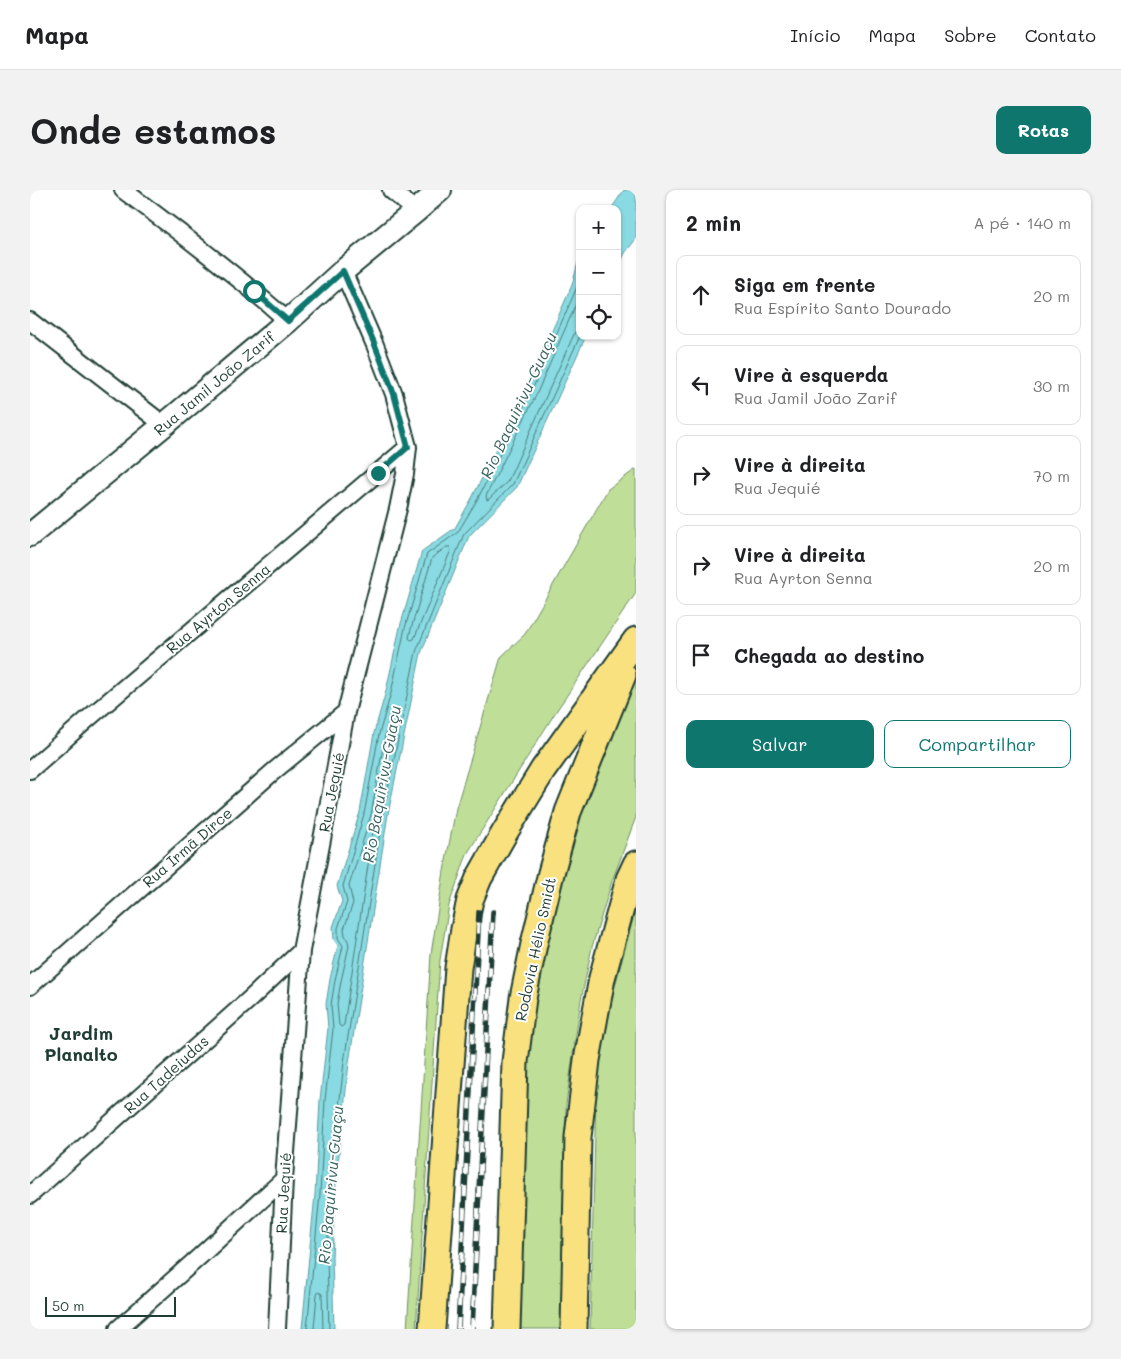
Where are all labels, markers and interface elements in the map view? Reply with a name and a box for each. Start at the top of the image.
text: Mapa [25,19,89,50]
text: Início [790,23,840,47]
text: Mapa [868,23,916,47]
text: Sobre [944,23,997,47]
text: Contato [1025,23,1096,47]
button: Rotas [996,106,1091,154]
text: Onde estamos [30,107,276,153]
map controls [576,205,621,340]
button: + [576,205,621,250]
text: 2 min [686,209,741,236]
text: A pé · 140 m [974,212,1071,233]
button: − [576,250,621,295]
text: Siga em frente [734,272,875,297]
route start [243,280,266,303]
icon: ahead [687,281,715,309]
text: 20 m [1033,285,1070,306]
button: locate [576,295,621,340]
text: Rua Espírito Santo Dourado [734,297,951,318]
street label: Rua Jamil João Zarif [149,326,280,440]
water label: Rio Baquirivu-Guaçu [475,328,561,482]
text: Vire à esquerda [734,362,889,387]
icon: left [687,371,715,399]
text: 30 m [1033,375,1070,396]
text: Rua Jamil João Zarif [734,387,896,408]
text: Vire à direita [734,452,866,477]
icon: right [687,461,715,489]
route end [367,462,390,485]
text: 70 m [1033,465,1070,486]
text: Rua Jequié [734,477,821,498]
text: Vire à direita [734,542,866,567]
icon: right [687,551,715,579]
text: 20 m [1033,555,1070,576]
street label: Rua Ayrton Senna [162,559,274,657]
text: Rua Ayrton Senna [734,567,873,588]
icon: arrive [687,641,715,669]
text: Chegada ao destino [734,643,924,668]
water label: Rio Baquirivu-Guaçu [357,704,405,864]
button: Salvar [686,720,874,768]
button: Compartilhar [884,720,1071,768]
street label: Rua Jequié [313,750,349,834]
street label: Rua Irmã Dirce [138,802,236,892]
street label: Rodovia Hélio Smidt [510,875,560,1023]
district label: Jardim Planalto [44,1021,118,1066]
street label: Rua Tadeiudas [119,1031,213,1117]
water label: Rio Baquirivu-Guaçu [313,1105,347,1265]
street label: Rua Jequié [271,1152,295,1234]
scale bar [45,1294,176,1317]
text: 50 m [52,1296,84,1315]

